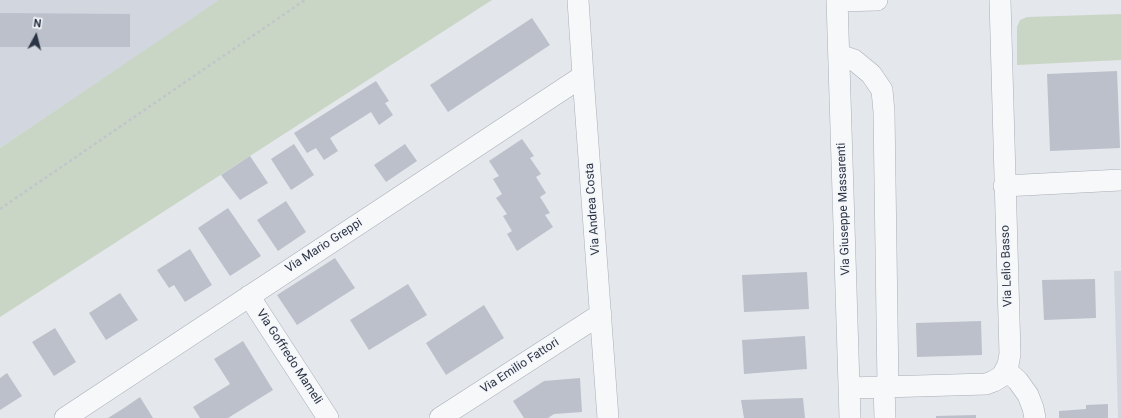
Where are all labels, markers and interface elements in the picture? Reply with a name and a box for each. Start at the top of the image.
north arrow [16,16,56,56]
text: N [33,17,42,31]
street label: Via Giuseppe Massarenti [834,142,854,276]
street label: Via Andrea Costa [583,162,603,256]
street label: Via Mario Greppi [283,216,365,276]
street label: Via Lelio Basso [998,225,1016,307]
street label: Via Goffredo Mameli [253,307,325,407]
street label: Via Emilio Fattori [478,335,562,397]

